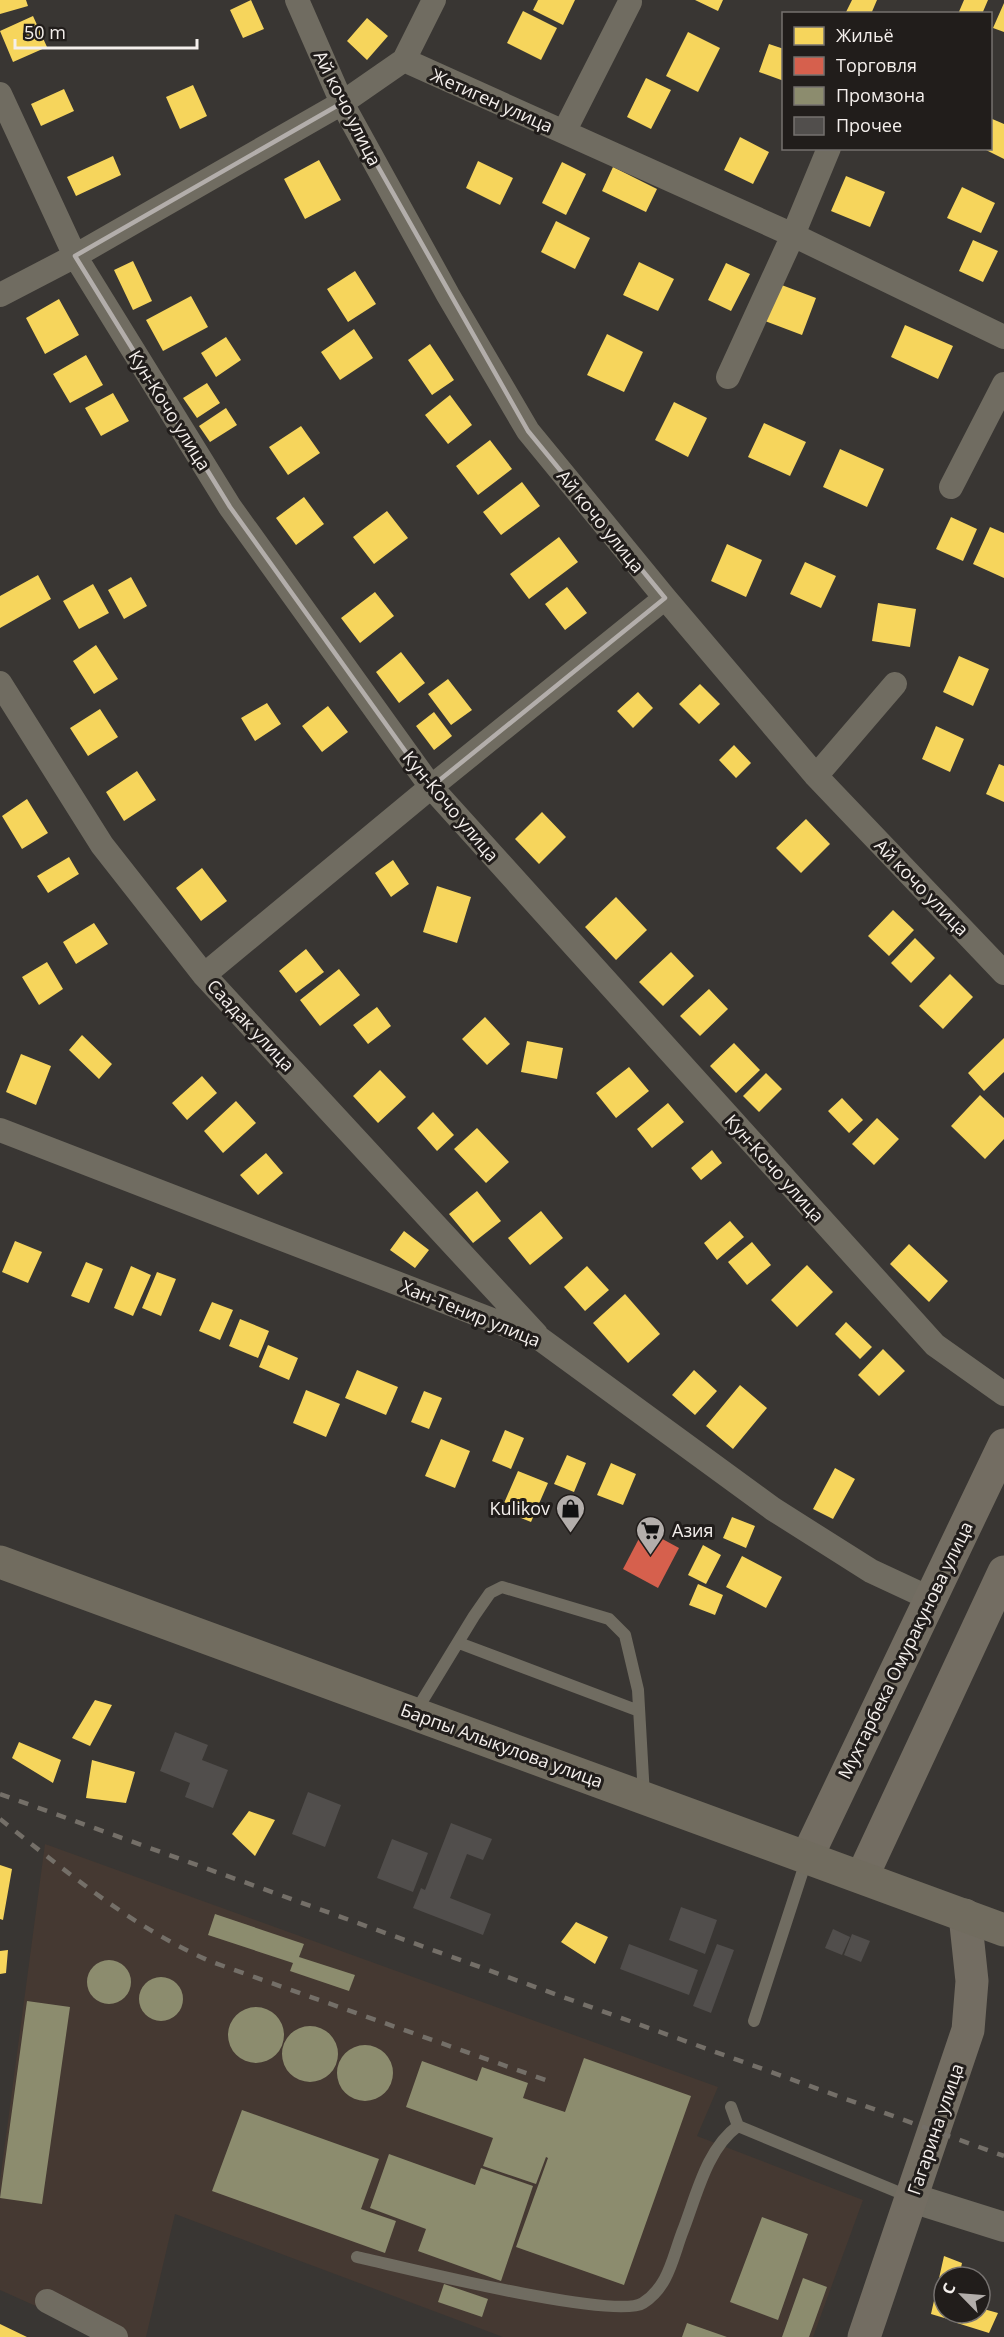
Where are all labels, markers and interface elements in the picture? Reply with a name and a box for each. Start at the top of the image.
scale bar [15,12,196,50]
legend [782,12,992,150]
text: 50 m [24,20,66,44]
text: Жильё [836,23,894,47]
street label: Ай кочо улица [309,46,387,170]
text: Торговля [836,53,917,77]
street label: Жетиген улица [427,62,557,138]
text: Промзона [836,83,925,107]
text: Прочее [836,113,902,137]
street label: Кун-Кочо улица [123,345,217,475]
street label: Ай кочо улица [552,464,650,578]
street label: Кун-Кочо улица [398,746,504,866]
street label: Ай кочо улица [870,833,974,941]
street label: Саадак улица [202,974,300,1076]
street label: Кун-Кочо улица [720,1109,830,1227]
street label: Хан-Тенир улица [398,1274,544,1352]
shop icon: Kulikov [555,1492,587,1534]
place label: Kulikov [490,1496,550,1520]
supermarket icon: Азия [635,1514,667,1556]
street label: Мухтарбека Омуракунова улица [832,1517,978,1783]
place label: Азия [672,1518,714,1542]
street label: Барпы Алыкулова улица [397,1697,607,1793]
street label: Гагарина улица [901,2060,969,2198]
north arrow [932,2265,992,2325]
text: С [936,2279,961,2298]

